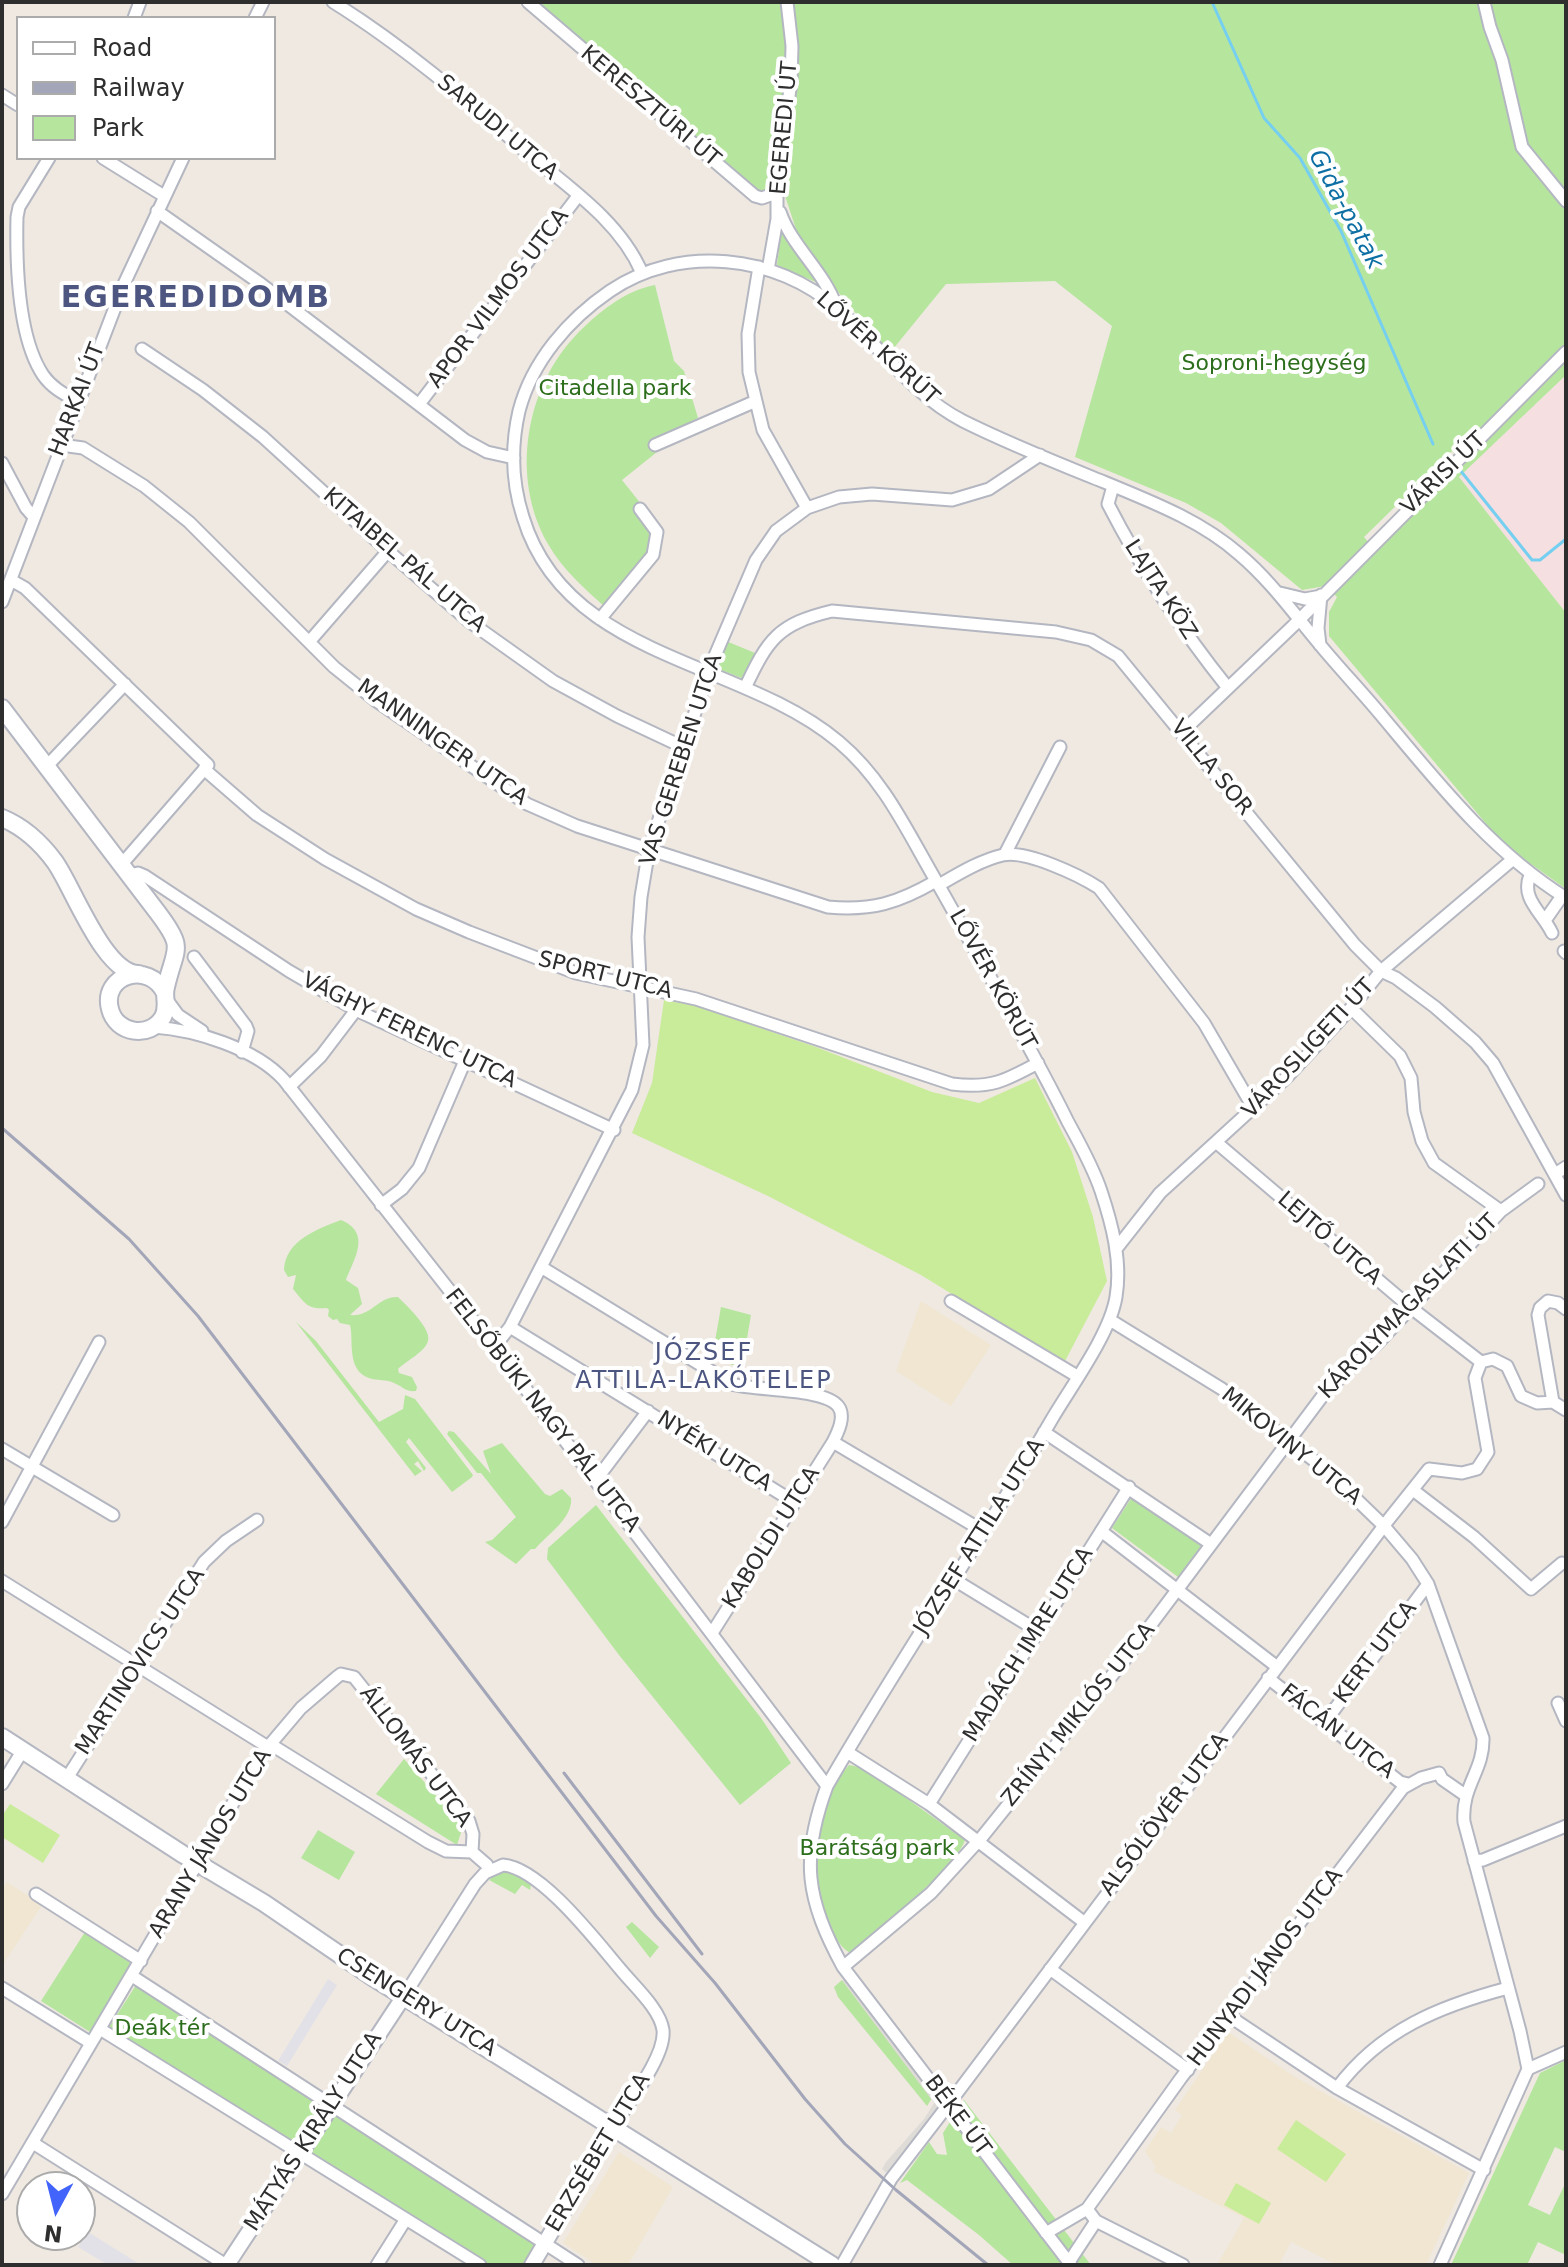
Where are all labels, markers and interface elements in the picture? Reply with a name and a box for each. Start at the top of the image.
legend [16,16,276,160]
text: Road [92,34,152,62]
street label: KERESZTÚRI ÚT [575,41,725,173]
street label: EGEREDI ÚT [766,60,804,196]
street label: SARUDI UTCA [431,70,563,186]
text: Railway [92,74,185,102]
text: Park [92,114,144,142]
water label: Gida-patak [1301,145,1389,275]
street label: APOR VILMOS UTCA [423,204,575,394]
district label: EGEREDIDOMB [61,281,331,317]
street label: LŐVÉR KÖRÚT [810,287,944,411]
street label: HARKAI ÚT [44,340,112,460]
park label: Soproni-hegység [1182,351,1366,377]
park label: Citadella park [538,376,692,402]
street label: VÁRISI ÚT [1396,427,1492,521]
street label: KITAIBEL PÁL UTCA [317,483,491,639]
street label: LAJTA KÖZ [1118,535,1202,645]
street label: VAS GEREBEN UTCA [635,651,729,869]
street label: MANNINGER UTCA [352,674,532,812]
street label: VILLA SOR [1165,715,1257,821]
street label: LŐVÉR KÖRÚT [943,905,1041,1055]
street label: SPORT UTCA [535,947,675,1005]
street label: VÁGHY FERENC UTCA [297,968,521,1094]
street label: VÁROSLIGETI ÚT [1237,974,1381,1124]
street label: LEJTŐ UTCA [1272,1187,1386,1291]
street label: KÁROLYMAGASLATI ÚT [1314,1209,1504,1405]
street label: FELSŐBÜKI NAGY PÁL UTCA [439,1284,645,1538]
district label: JÓZSEF ATTILA-LAKÓTELEP [575,1340,833,1396]
street label: MIKOVINY UTCA [1216,1382,1366,1512]
street label: NYÉKI UTCA [652,1406,776,1498]
street label: JÓZSEF ATTILA UTCA [909,1434,1051,1640]
street label: KABOLDI UTCA [718,1462,826,1614]
street label: MADÁCH IMRE UTCA [958,1543,1100,1747]
street label: MARTINOVICS UTCA [71,1564,211,1760]
street label: KERT UTCA [1329,1597,1423,1709]
street label: ZRÍNYI MIKLÓS UTCA [997,1618,1161,1812]
street label: FÁCÁN UTCA [1275,1679,1399,1785]
street label: ÁLLOMÁS UTCA [353,1681,477,1833]
street label: ALSÓLÖVÉR UTCA [1095,1728,1235,1902]
street label: ARANY JÁNOS UTCA [144,1745,278,1943]
park label: Barátság park [800,1836,954,1862]
street label: HUNYADI JÁNOS UTCA [1183,1864,1349,2072]
street label: CSENGERY UTCA [331,1943,501,2063]
park label: Deák tér [115,2016,209,2042]
street label: MÁTYÁS KIRÁLY UTCA [240,2027,388,2237]
street label: ERZSÉBET UTCA [541,2069,657,2237]
street label: BÉKE ÚT [918,2071,996,2161]
north arrow [16,2171,96,2251]
text: N [43,2220,64,2247]

